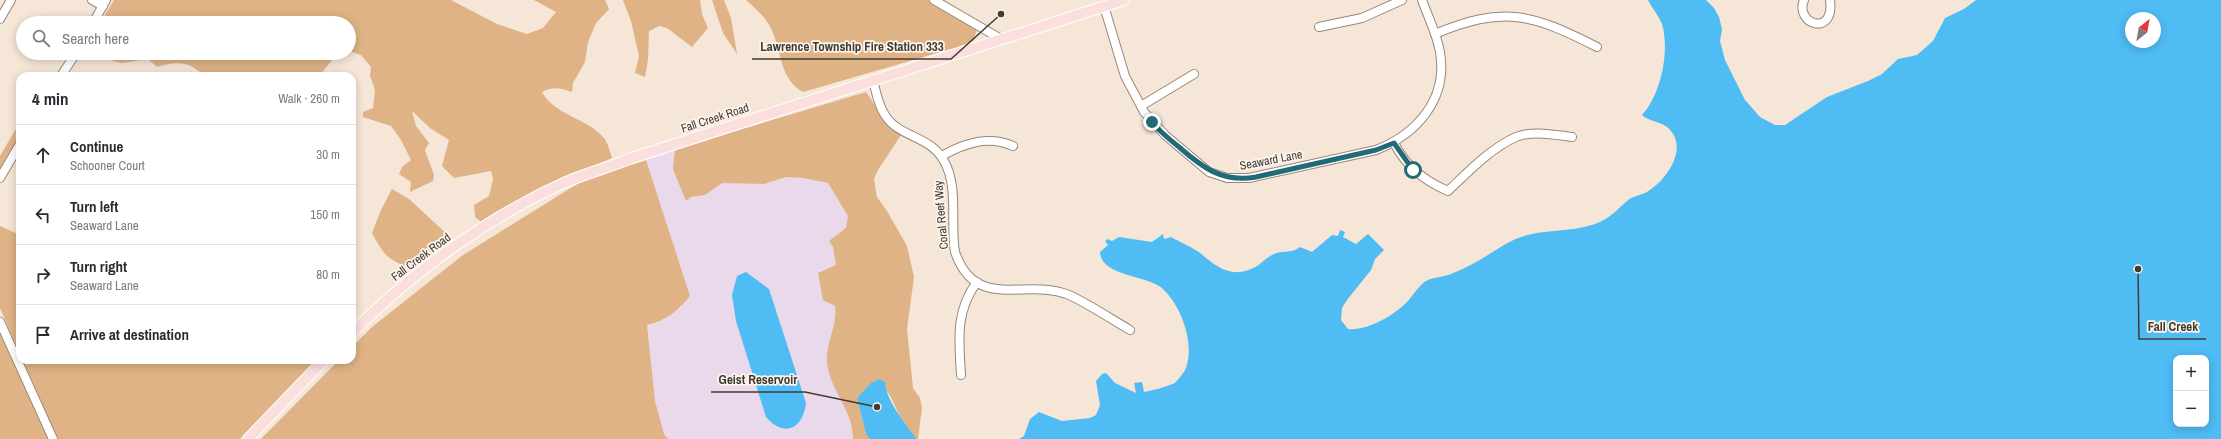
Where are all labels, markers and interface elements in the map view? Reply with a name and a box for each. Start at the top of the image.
north arrow [2125,12,2161,48]
search box [16,16,356,60]
icon: search [30,27,52,49]
text: Search here [62,28,129,49]
callout: Lawrence Township Fire Station 333 [752,34,951,59]
text: Lawrence Township Fire Station 333 [760,38,944,55]
text: 4 min [32,87,68,110]
text: Walk · 260 m [278,90,340,107]
street label: Fall Creek Road [679,99,751,137]
route end [1143,113,1161,131]
text: Continue [70,136,123,157]
icon: ahead [32,144,54,166]
text: 30 m [316,146,340,163]
street label: Seaward Lane [1238,146,1304,174]
text: Schooner Court [70,157,145,174]
route start [1404,161,1422,179]
street label: Coral Reef Way [930,180,952,250]
text: Turn left [70,196,118,217]
icon: left [32,204,54,226]
text: 150 m [310,206,340,223]
text: Seaward Lane [70,217,139,234]
street label: Fall Creek Road [388,229,454,285]
text: Turn right [70,256,127,277]
icon: right [32,264,54,286]
text: 80 m [316,266,340,283]
text: Seaward Lane [70,277,139,294]
callout: Fall Creek [2139,314,2206,339]
text: Fall Creek [2148,318,2198,335]
icon: arrive [32,324,54,346]
text: Arrive at destination [70,324,189,345]
map controls [2173,355,2209,427]
button: + [2173,355,2209,391]
callout: Geist Reservoir [711,367,805,392]
text: Geist Reservoir [719,371,798,388]
button: − [2173,391,2209,427]

